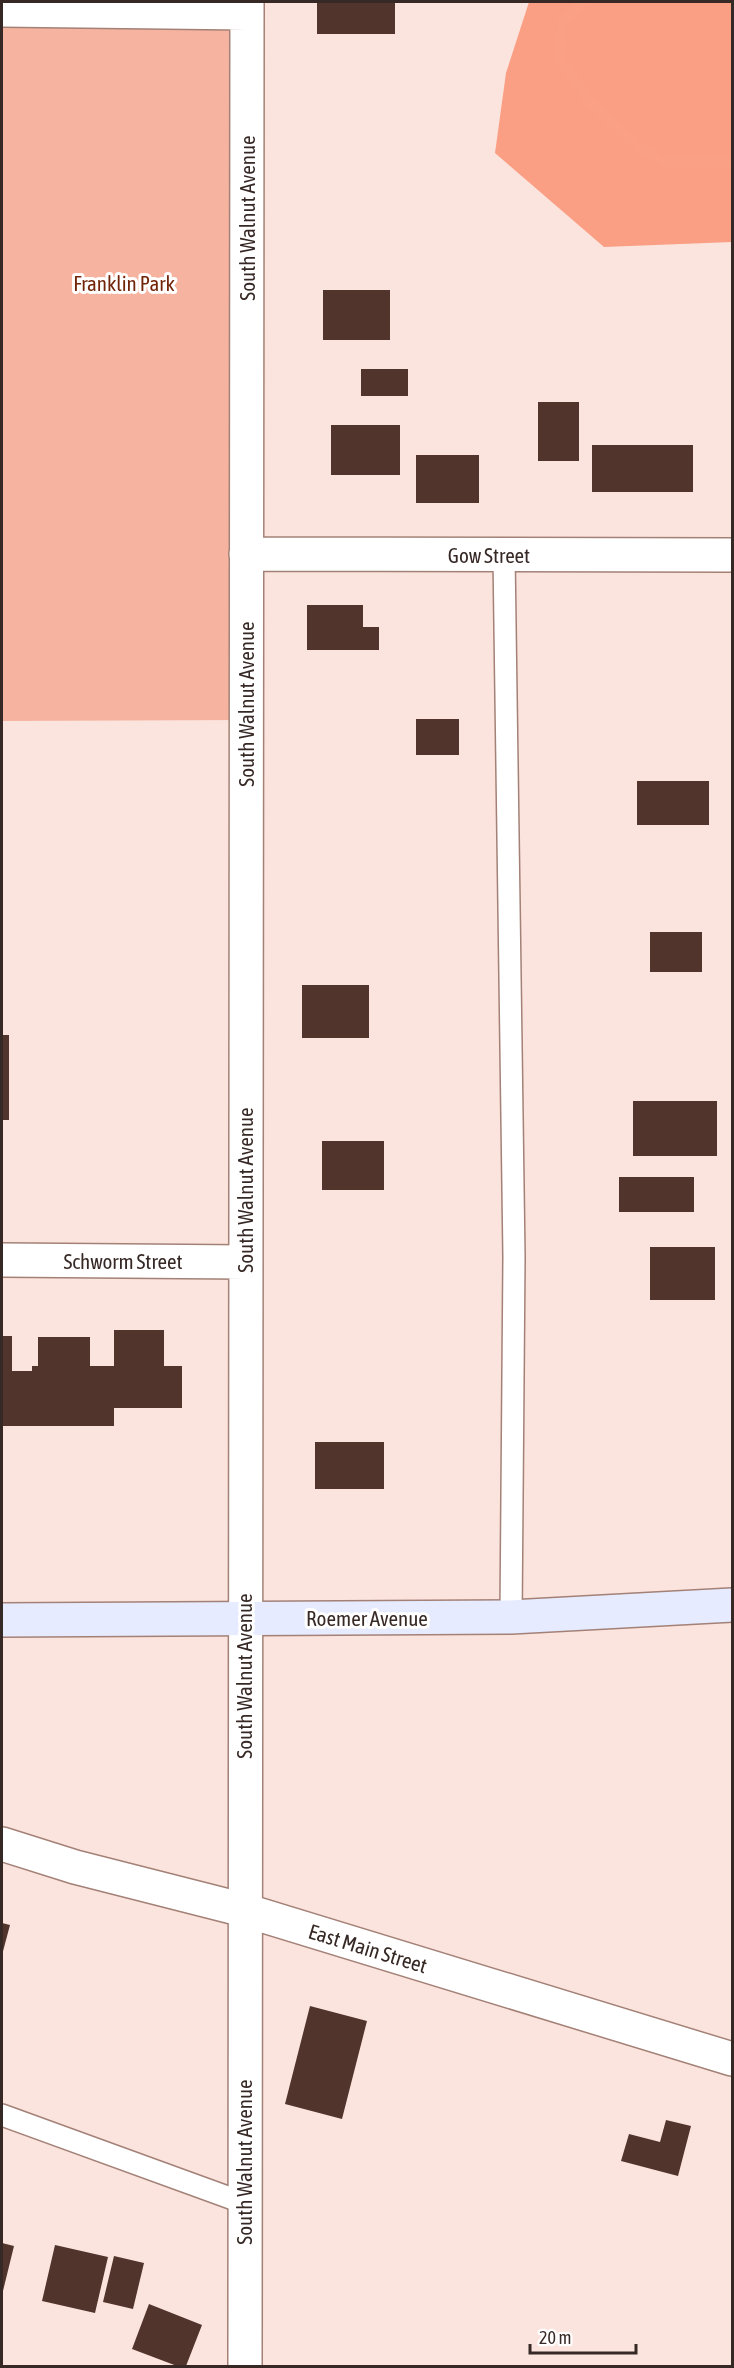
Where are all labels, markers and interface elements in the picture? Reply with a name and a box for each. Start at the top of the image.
street label: South Walnut Avenue [235,135,259,301]
park label: Franklin Park [73,271,175,295]
street label: Gow Street [448,543,530,567]
street label: South Walnut Avenue [234,621,258,787]
street label: South Walnut Avenue [233,1107,257,1273]
street label: Schworm Street [63,1249,183,1273]
street label: South Walnut Avenue [232,1593,256,1759]
street label: Roemer Avenue [306,1606,428,1630]
street label: East Main Street [306,1919,430,1977]
street label: South Walnut Avenue [232,2079,256,2245]
scale bar [530,2317,636,2355]
text: 20 m [539,2327,571,2348]

